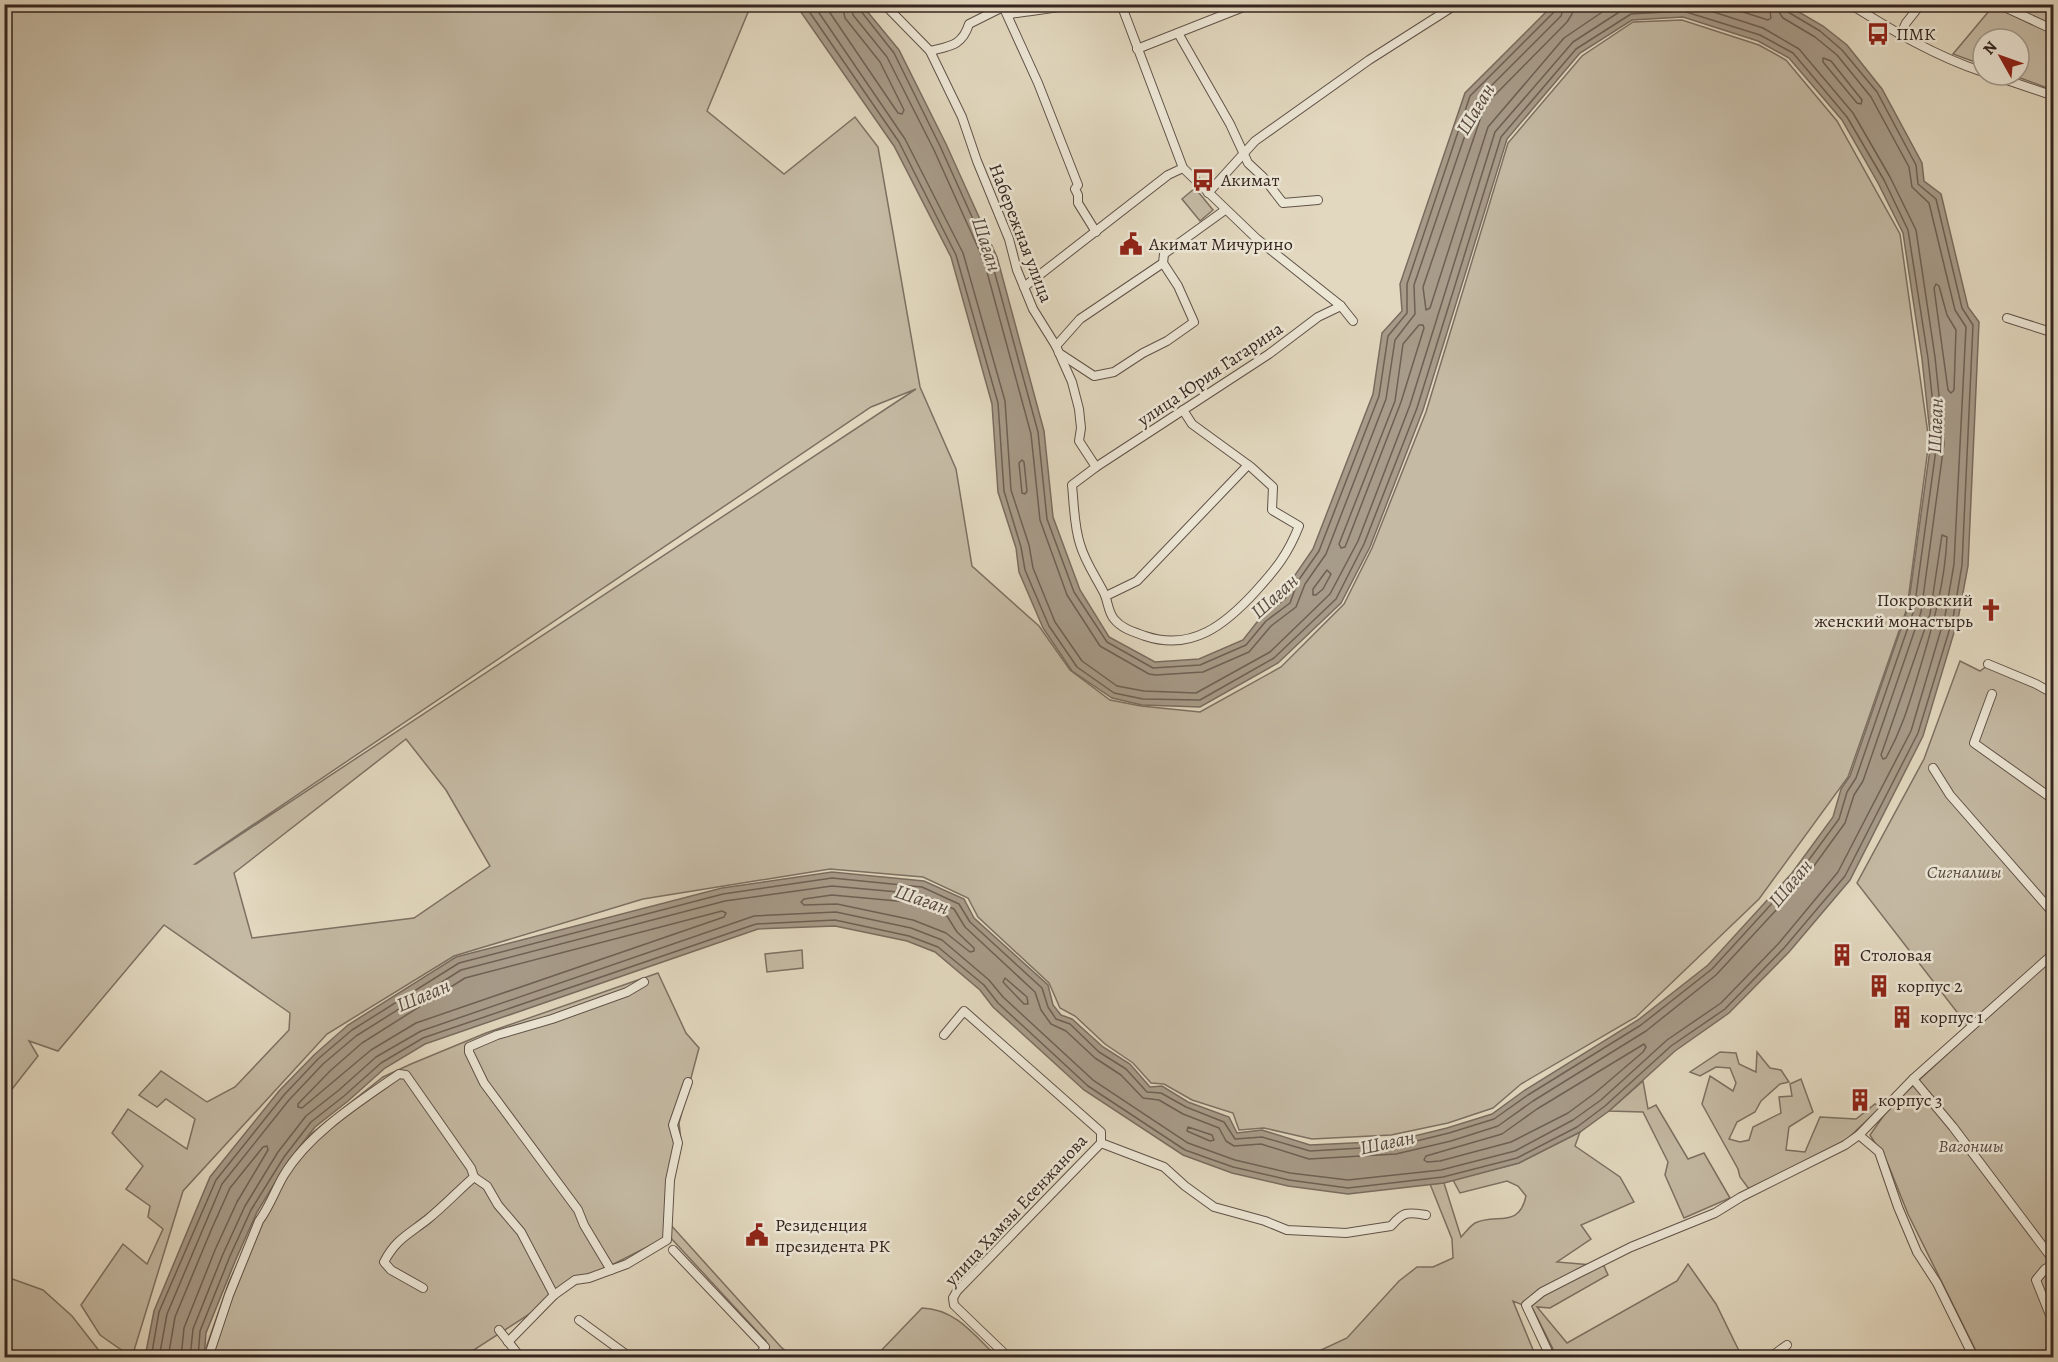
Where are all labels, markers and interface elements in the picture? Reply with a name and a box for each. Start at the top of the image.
bus stop icon: ПМК [1865,21,1891,47]
place label: ПМК [1896,22,1936,46]
north arrow [1971,27,2031,87]
text: N [1978,36,2003,60]
water label: Шаған [1449,78,1501,140]
street label: Набережная улица [983,160,1059,307]
bus stop icon: Акимат [1190,167,1216,193]
place label: Акимат [1220,168,1279,192]
water label: Шаған [965,213,1008,275]
public building icon: Акимат Мичурино [1118,231,1144,257]
place label: Акимат Мичурино [1148,232,1293,256]
street label: улица Юрия Гагарина [1132,316,1288,432]
water label: Шаған [1921,398,1950,454]
water label: Шаған [1245,568,1304,625]
place label: Покровский женский монастырь [1814,588,1973,633]
church icon: Покровский женский монастырь [1978,597,2004,623]
water label: Шаған [1762,853,1819,913]
park label: Сигналшы [1927,860,2001,884]
water label: Шаған [891,878,953,921]
building icon: Столовая [1829,942,1855,968]
place label: Столовая [1860,943,1932,967]
water label: Шаған [392,972,454,1019]
building icon: корпус 2 [1866,973,1892,999]
place label: корпус 2 [1897,974,1963,998]
building icon: корпус 1 [1889,1004,1915,1030]
place label: корпус 1 [1920,1005,1983,1029]
building icon: корпус 3 [1847,1087,1873,1113]
place label: корпус 3 [1878,1088,1943,1112]
water label: Шаған [1357,1123,1417,1161]
street label: улица Хамзы Есенжанова [939,1129,1093,1292]
park label: Вагоншы [1938,1134,2004,1158]
place label: Резиденция президента РК [775,1213,890,1258]
public building icon: Резиденция президента РК [744,1222,770,1248]

